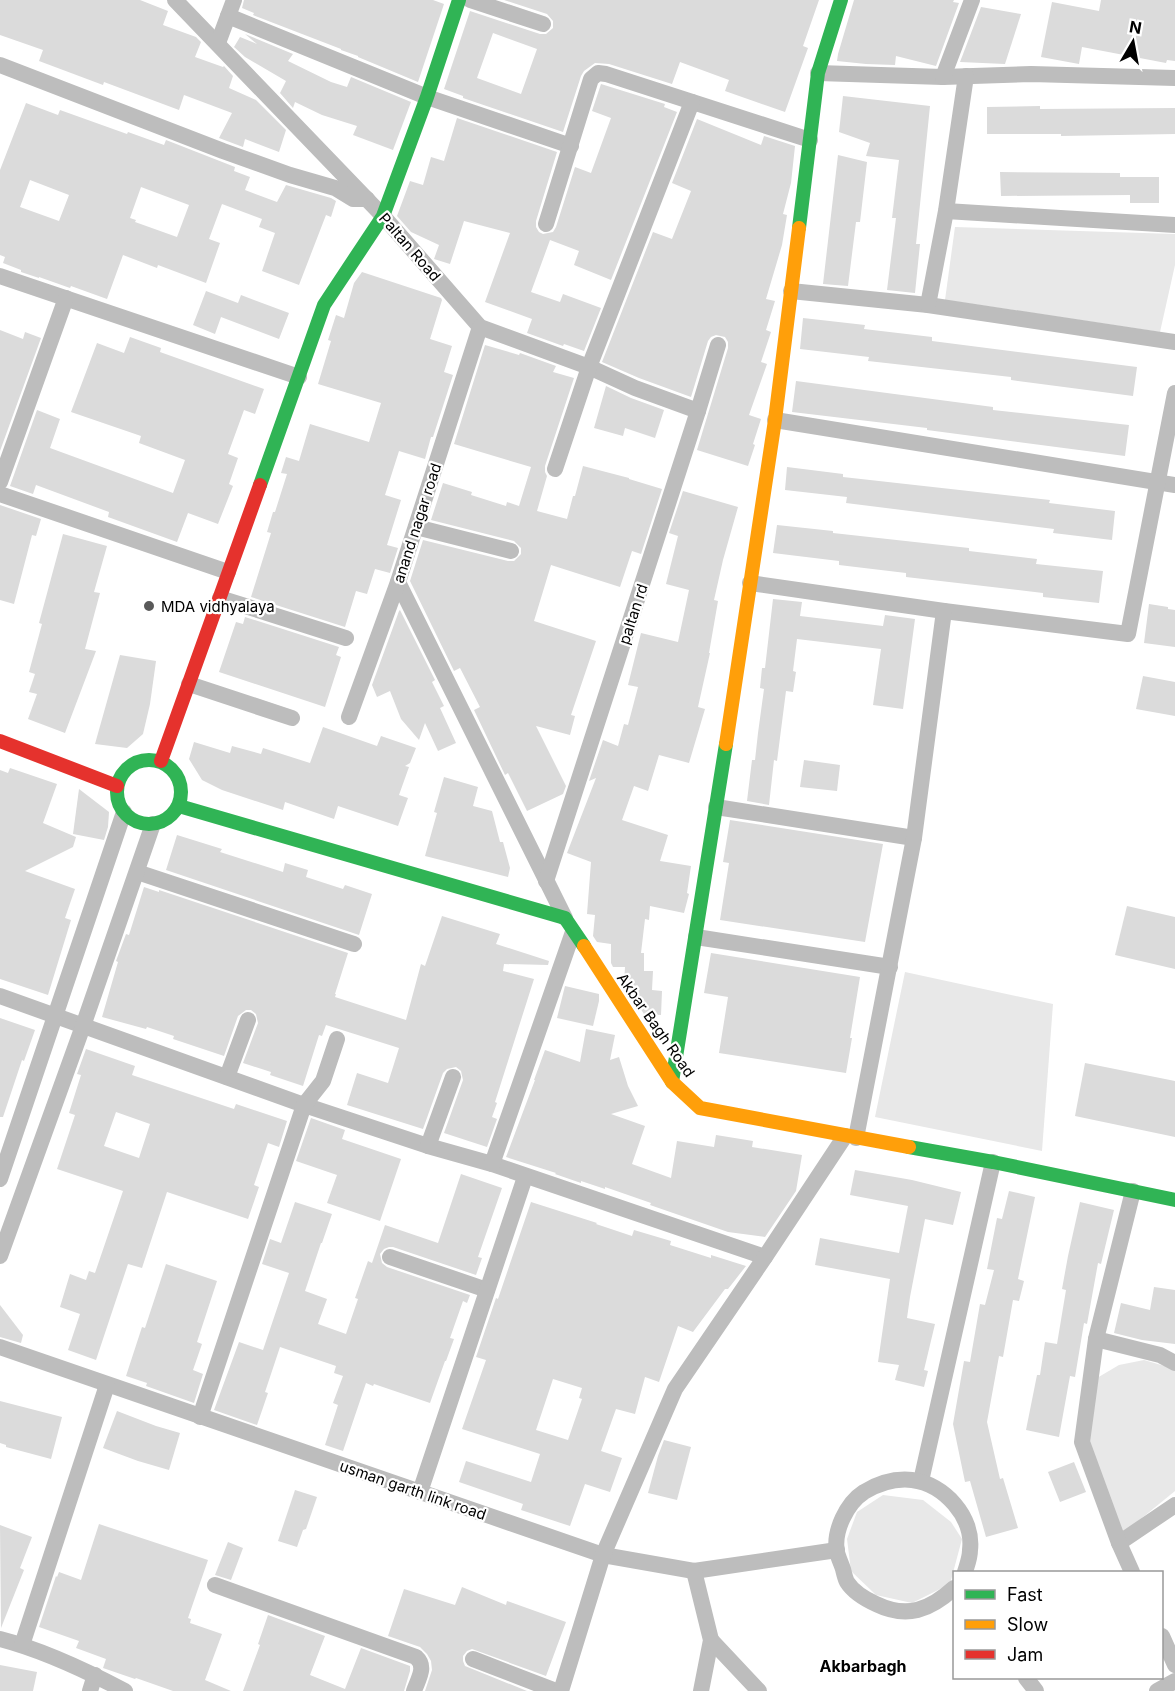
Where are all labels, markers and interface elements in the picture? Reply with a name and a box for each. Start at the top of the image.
north arrow [1103,12,1163,72]
text: N [1128,16,1143,38]
street label: Paltan Road [375,209,445,285]
street label: anand nagar road [389,461,445,585]
street label: paltan rd [614,581,652,647]
place label: MDA vidhyalaya [161,597,275,616]
marker: MDA vidhyalaya [142,599,156,613]
street label: Akbar Bagh Road [613,969,699,1081]
street label: usman garth link road [337,1456,489,1524]
legend [953,1571,1163,1679]
text: Fast [1007,1584,1043,1605]
text: Slow [1007,1614,1048,1635]
text: Jam [1007,1644,1043,1665]
district label: Akbarbagh [819,1656,907,1676]

